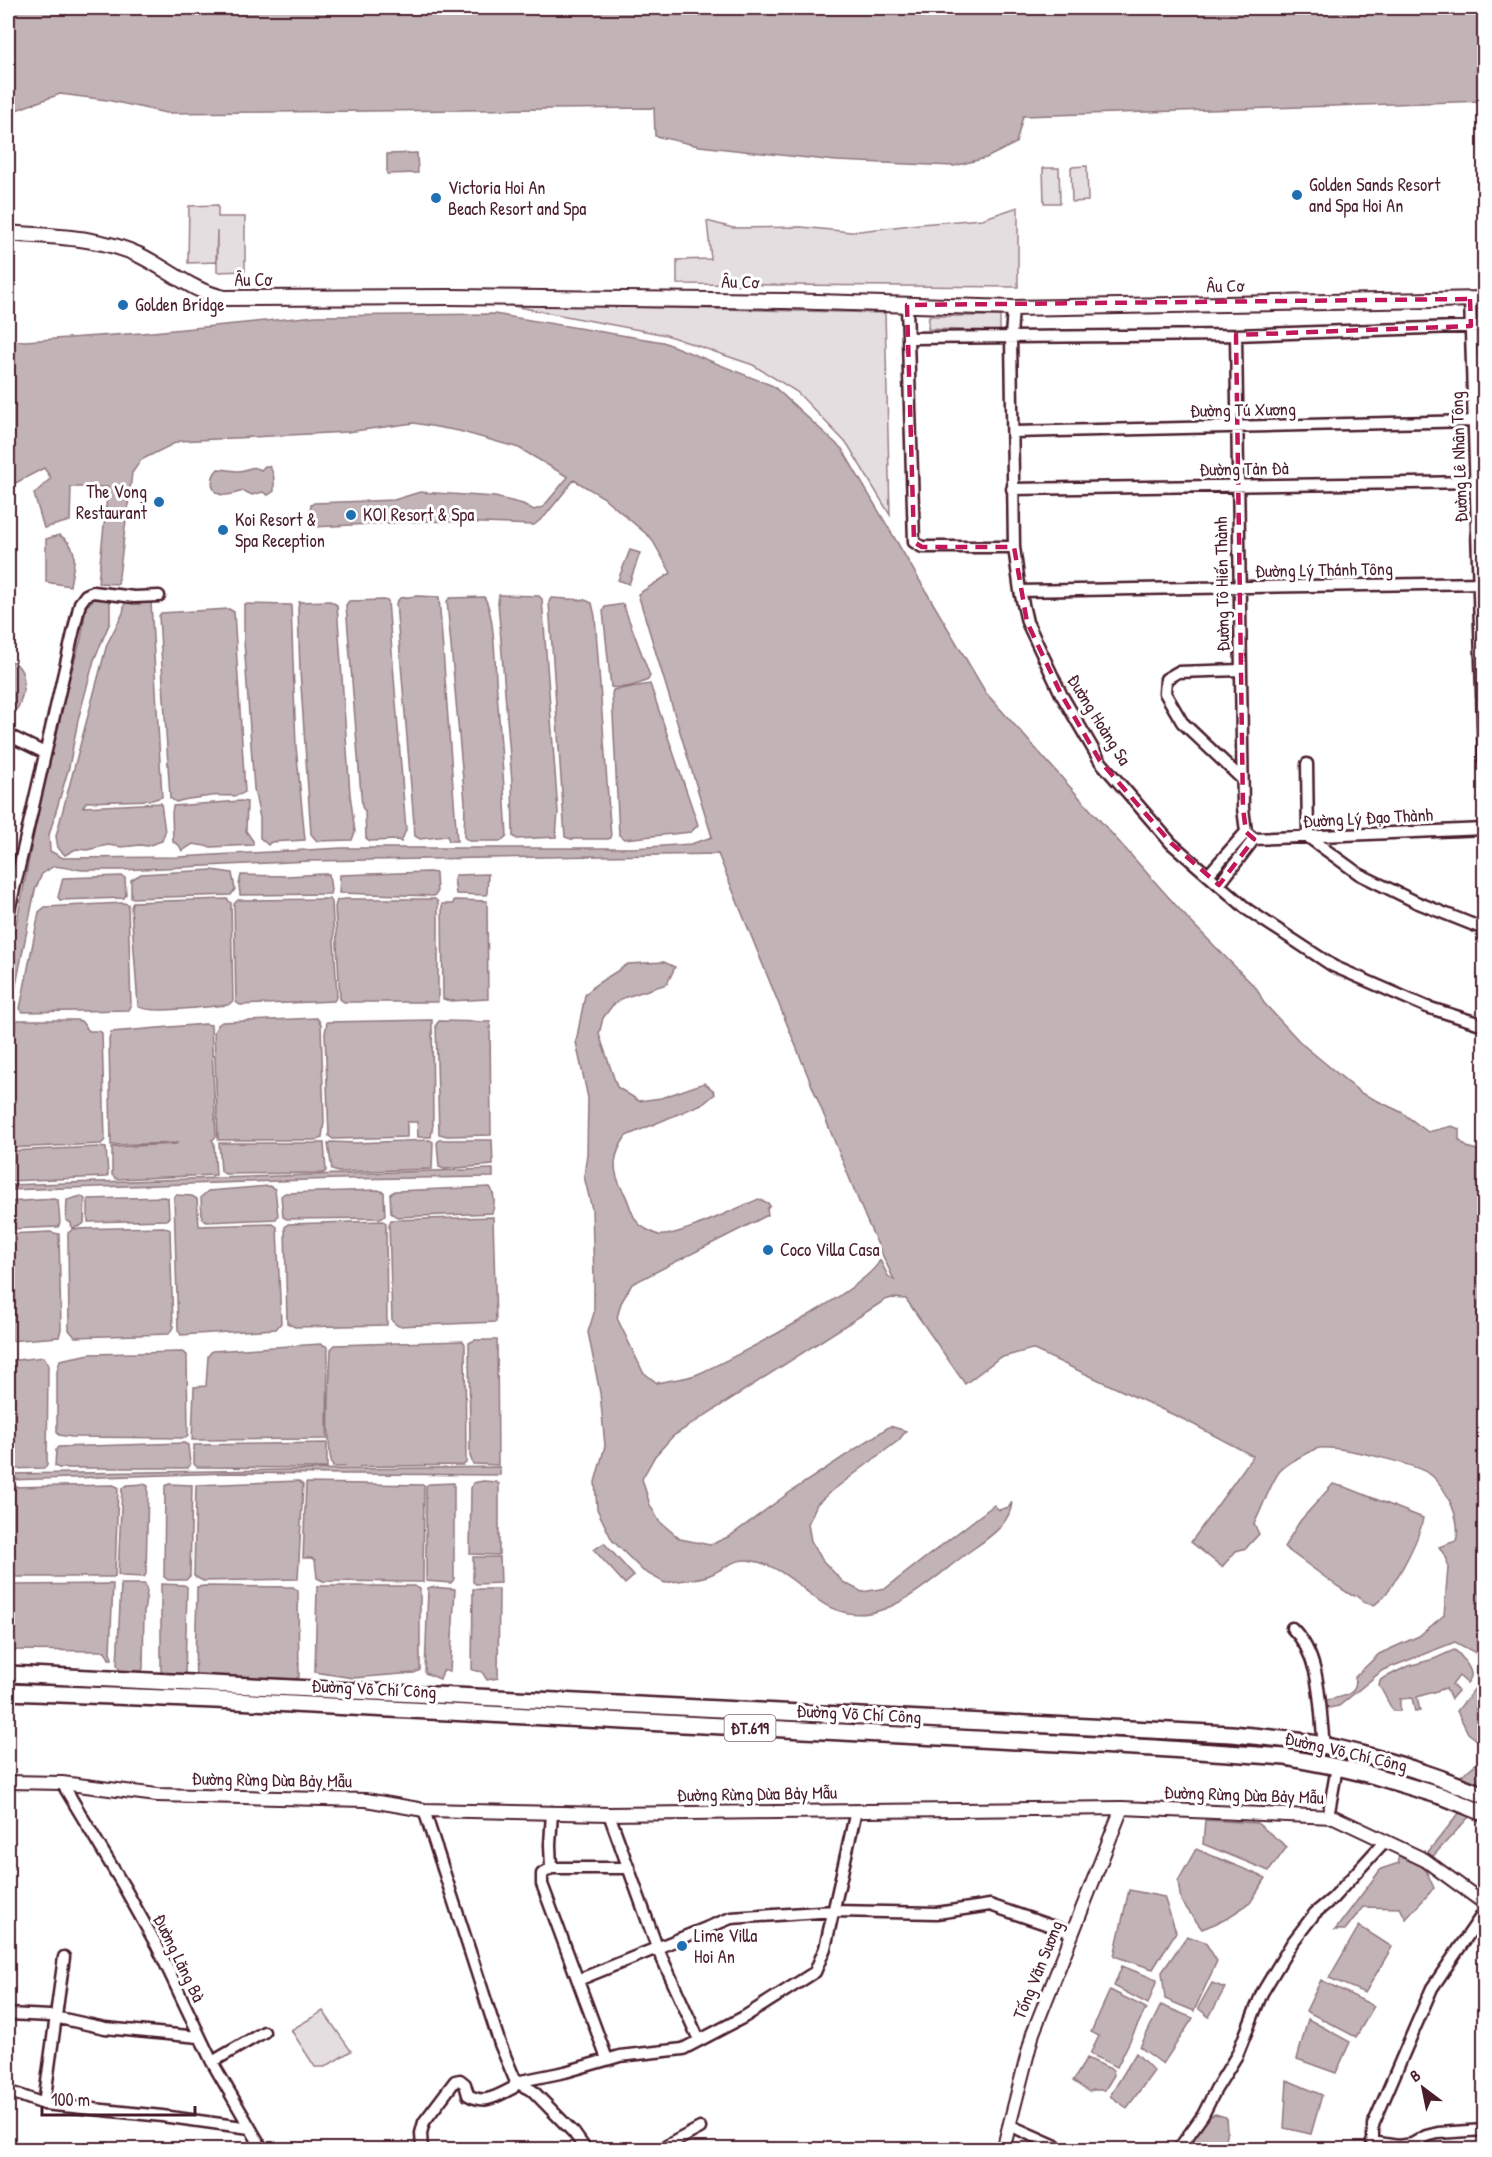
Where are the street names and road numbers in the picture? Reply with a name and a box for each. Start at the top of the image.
street label: Âu Cơ [234,267,273,292]
street label: Âu Cơ [721,269,761,294]
street label: Âu Cơ [1206,273,1246,298]
street label: Đường Lê Nhân Tông [1444,391,1473,523]
street label: Đường Tú Xương [1190,396,1296,423]
street label: Đường Tản Đà [1199,455,1289,482]
street label: Đường Tô Hiến Thành [1208,516,1235,652]
street label: Đường Lý Thánh Tông [1255,556,1393,583]
street label: Đường Hoàng Sa [1062,669,1137,770]
street label: Đường Lý Đạo Thành [1302,802,1434,833]
street label: Đường Võ Chí Công [311,1673,437,1704]
street label: Đường Võ Chí Công [796,1698,922,1729]
road number: ĐT.619 [724,1715,776,1741]
street label: Đường Võ Chí Công [1282,1725,1410,1778]
street label: Đường Rừng Dừa Bảy Mẫu [192,1766,352,1793]
street label: Đường Rừng Dừa Bảy Mẫu [1164,1779,1324,1810]
street label: Đường Rừng Dừa Bảy Mẫu [677,1780,837,1807]
street label: Đường Lăng Bà [147,1910,211,2006]
street label: Tống Văn Sương [1006,1917,1069,2023]

